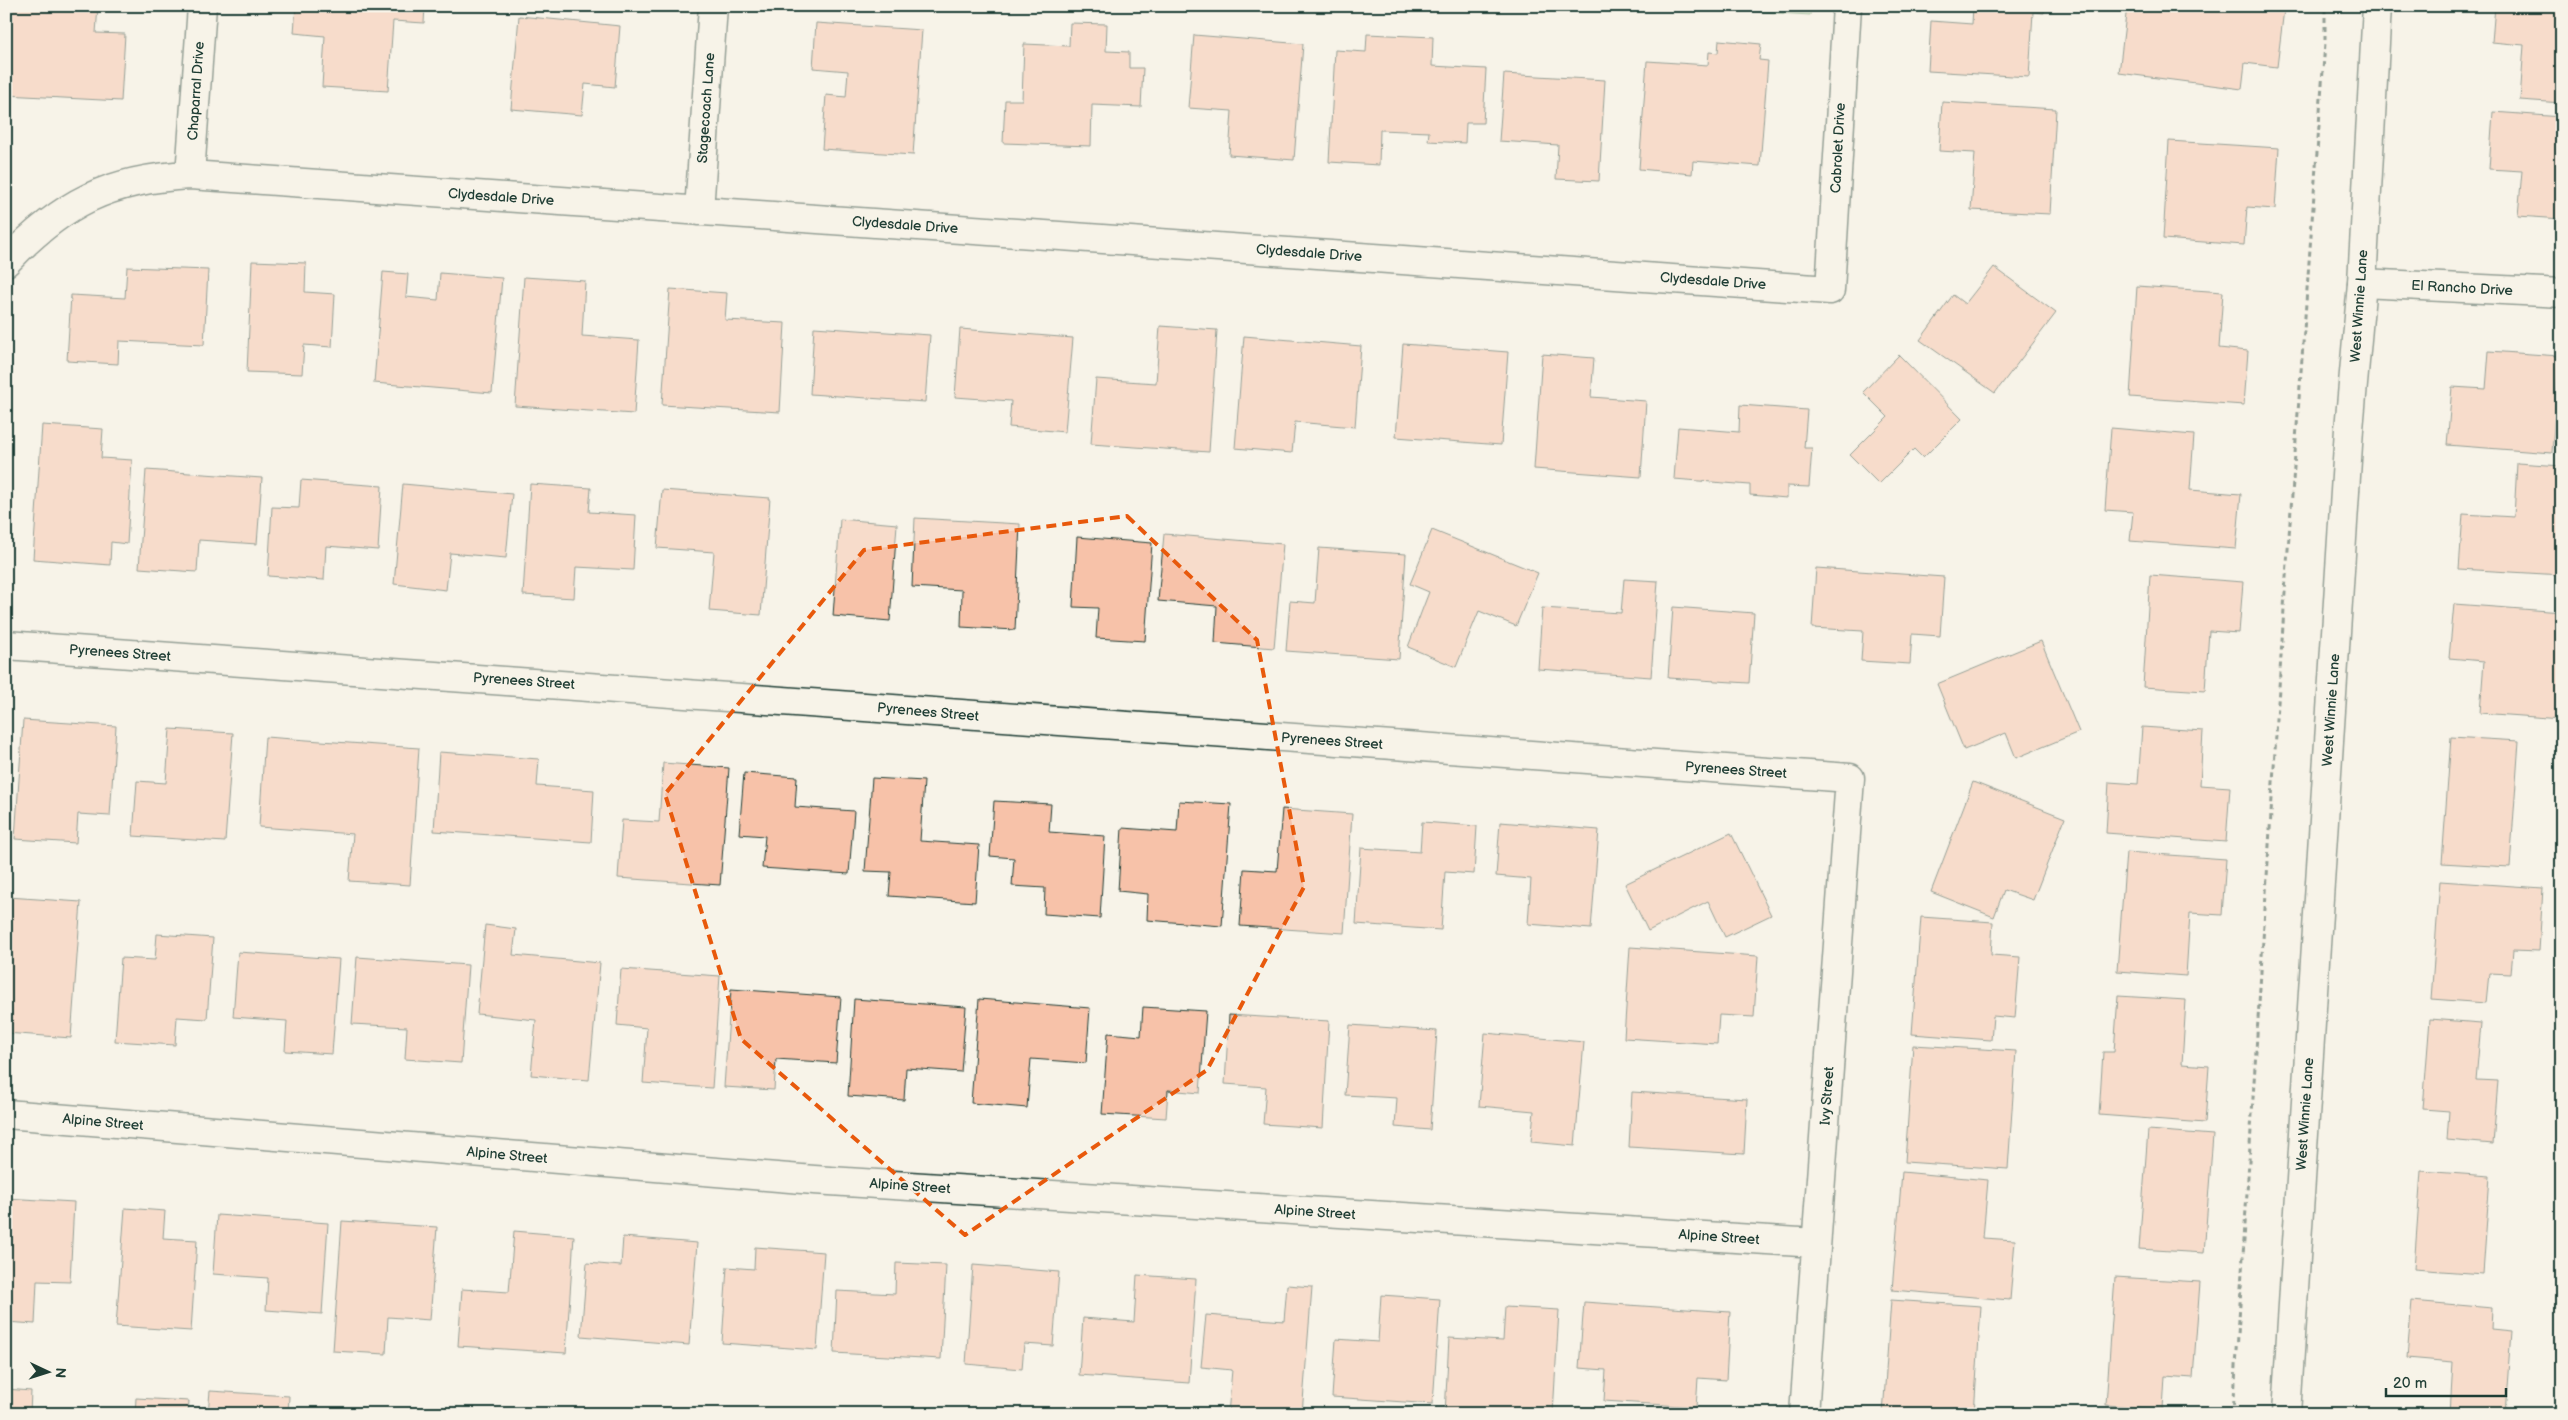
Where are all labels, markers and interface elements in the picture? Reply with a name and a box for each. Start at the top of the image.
street label: Chaparral Drive [184,41,208,141]
street label: Stagecoach Lane [694,52,718,164]
street label: Cabrolet Drive [1827,102,1849,194]
street label: Clydesdale Drive [447,185,555,209]
street label: Clydesdale Drive [851,213,959,237]
street label: Clydesdale Drive [1255,241,1363,265]
street label: West Winnie Lane [2347,249,2371,363]
street label: Clydesdale Drive [1659,269,1767,293]
street label: El Rancho Drive [2411,277,2513,299]
street label: Pyrenees Street [68,641,172,665]
street label: West Winnie Lane [2319,653,2343,767]
street label: Pyrenees Street [472,669,576,693]
street label: Pyrenees Street [876,699,980,725]
street label: Pyrenees Street [1280,729,1384,753]
street label: Pyrenees Street [1684,758,1788,782]
street label: West Winnie Lane [2293,1057,2317,1171]
street label: Ivy Street [1816,1065,1838,1126]
street label: Alpine Street [62,1110,145,1134]
street label: Alpine Street [466,1143,549,1167]
street label: Alpine Street [869,1175,952,1197]
street label: Alpine Street [1274,1201,1357,1223]
street label: Alpine Street [1678,1226,1761,1248]
north arrow [22,1348,72,1398]
scale bar [2386,1365,2506,1397]
text: N [52,1367,69,1379]
text: 20 m [2393,1374,2427,1393]

